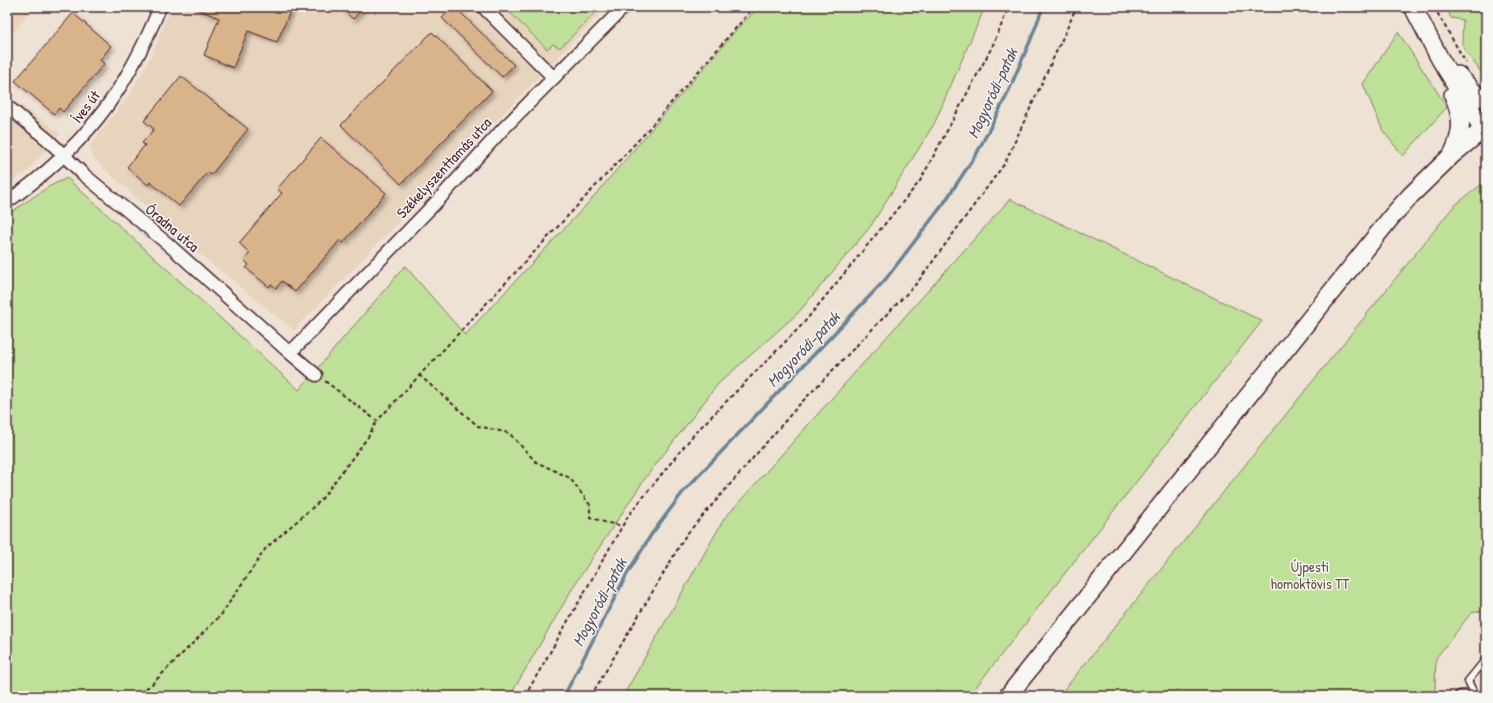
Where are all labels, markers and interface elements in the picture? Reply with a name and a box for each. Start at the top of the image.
water label: Mogyoródi-patak [962,43,1023,141]
street label: Íves út [66,85,105,127]
street label: Székelyszenttamás utca [391,112,496,223]
street label: Óradna utca [141,199,204,257]
water label: Mogyoródi-patak [761,306,845,391]
water label: Mogyoródi-patak [567,553,632,650]
park label: Újpesti homoktövis TT [1271,556,1350,594]

